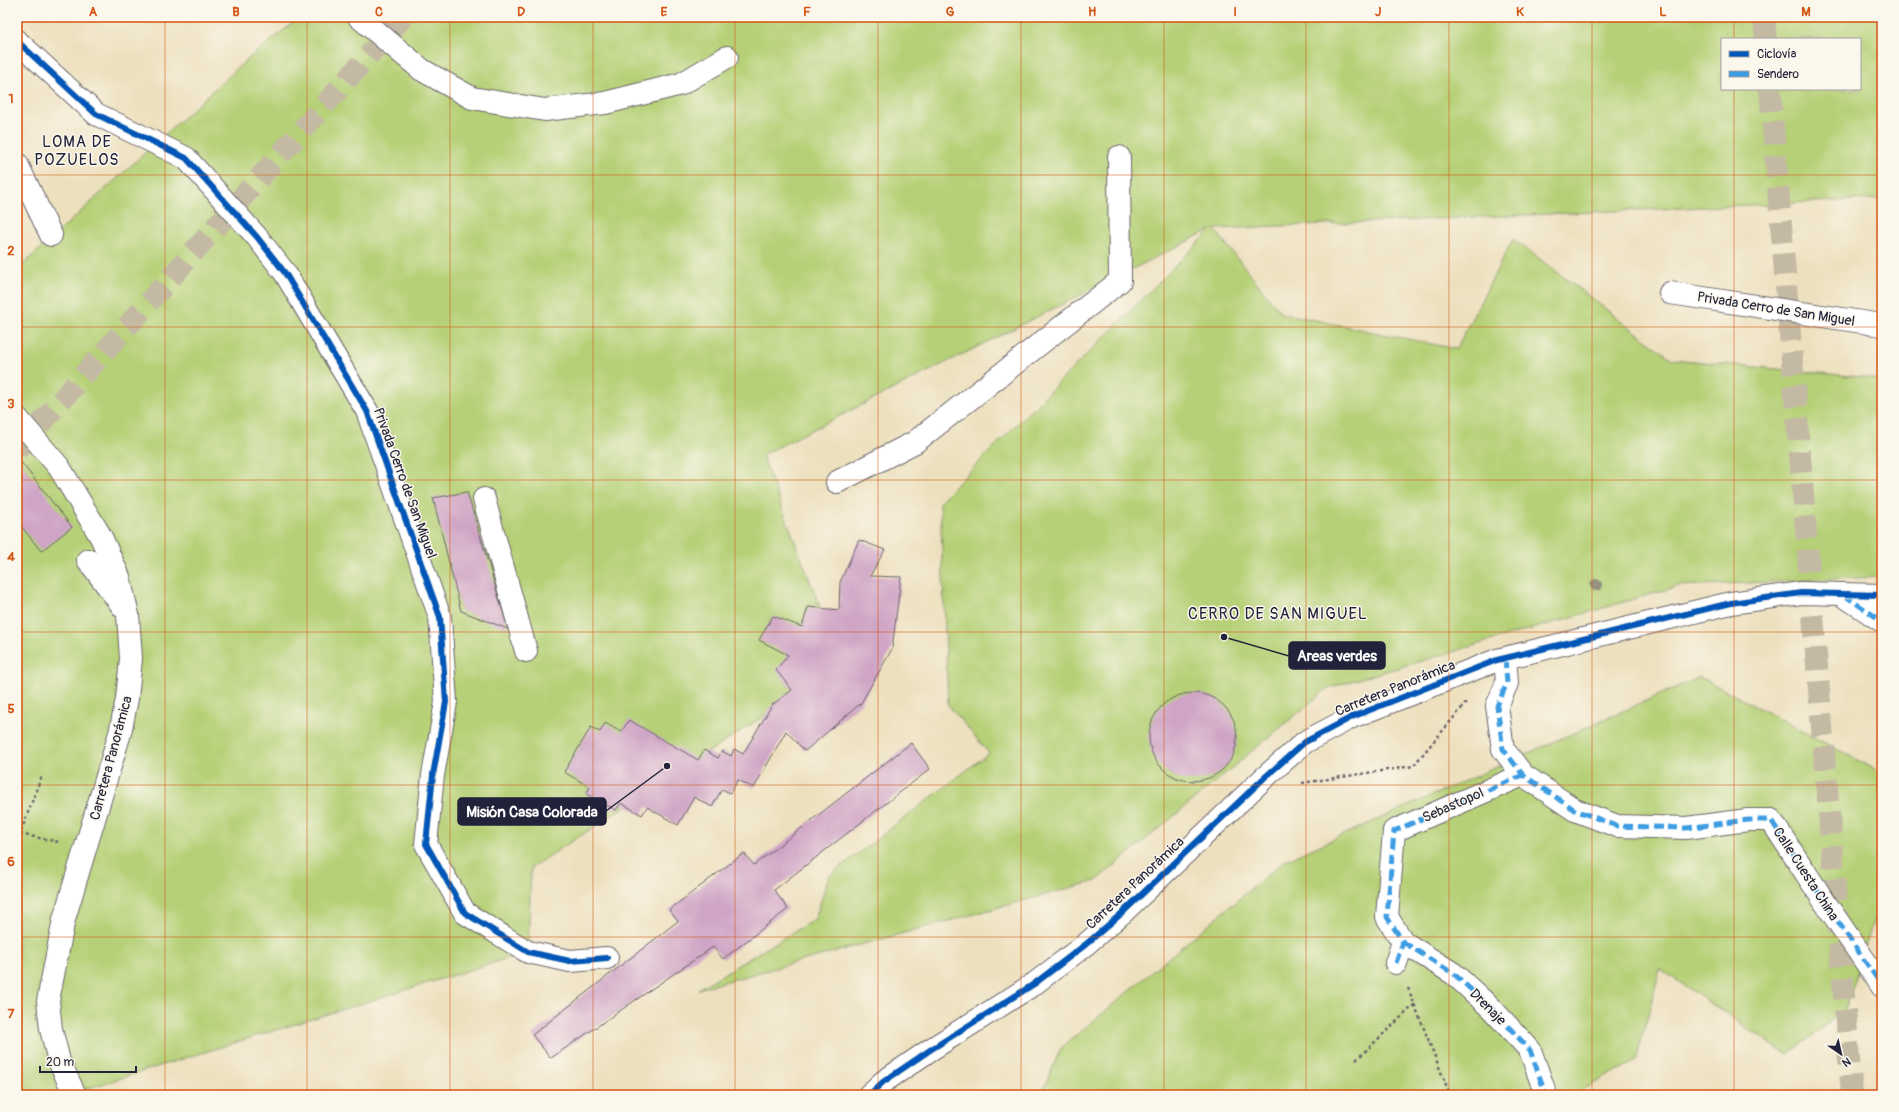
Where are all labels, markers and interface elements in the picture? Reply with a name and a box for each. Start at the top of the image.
text: A [89,4,98,20]
text: B [232,4,240,20]
text: C [375,4,383,20]
text: D [517,4,525,20]
text: E [661,4,668,20]
text: F [803,4,811,20]
text: G [946,4,955,20]
text: H [1088,4,1096,20]
text: I [1233,4,1237,20]
text: J [1375,4,1381,20]
text: K [1516,4,1524,20]
text: L [1659,4,1667,20]
text: M [1801,4,1811,20]
legend [1721,38,1861,90]
text: Ciclovía [1757,47,1797,62]
text: Sendero [1757,67,1799,82]
text: 1 [8,91,14,107]
district label: LOMA DE POZUELOS [34,132,120,170]
text: 2 [7,243,15,259]
street label: Privada Cerro de San Miguel [1696,288,1856,330]
text: 3 [7,396,15,412]
street label: Privada Cerro de San Miguel [370,405,440,561]
text: 4 [7,549,15,565]
district label: CERRO DE SAN MIGUEL [1188,604,1368,624]
callout: Areas verdes [1289,642,1385,669]
text: Areas verdes [1297,647,1377,666]
street label: Carretera Panorámica [1333,656,1457,720]
street label: Carretera Panorámica [86,694,136,822]
text: 5 [7,701,15,717]
street label: Sebastopol [1420,784,1486,826]
callout: Misión Casa Colorada [458,798,606,825]
text: Misión Casa Colorada [466,803,598,822]
street label: Calle Cuesta China [1769,824,1843,924]
street label: Carretera Panorámica [1082,833,1188,933]
text: 6 [7,854,15,870]
street label: Drenaje [1466,985,1510,1029]
text: 7 [8,1006,15,1022]
north arrow [1821,1034,1861,1074]
scale bar [40,1048,136,1074]
text: N [1839,1054,1853,1070]
text: 20 m [46,1055,75,1070]

